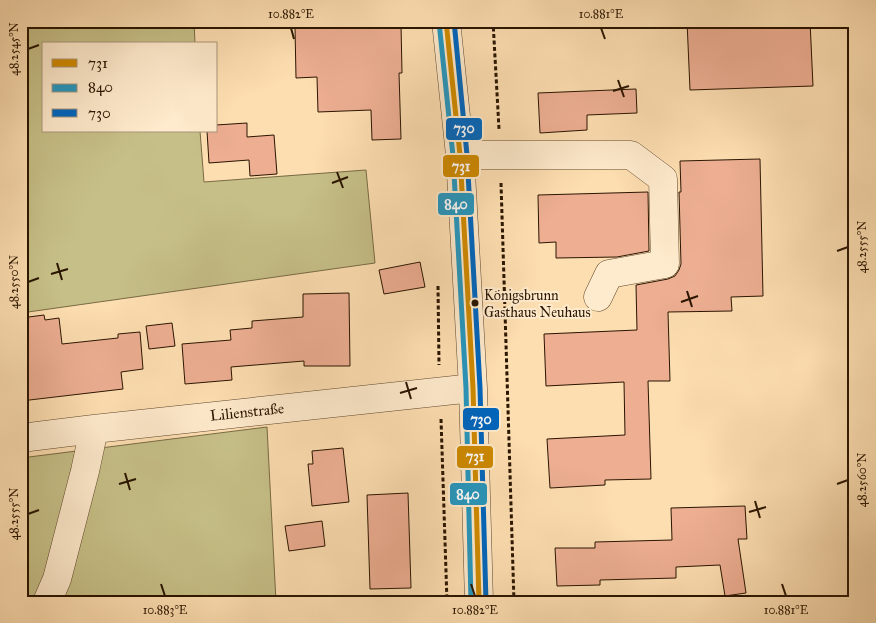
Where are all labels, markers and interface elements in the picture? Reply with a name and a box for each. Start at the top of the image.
text: 10.882°E [268,7,314,21]
text: 10.881°E [579,7,624,21]
text: 48.2545°N [7,22,21,76]
legend [42,42,218,132]
text: 731 [88,54,108,72]
text: 840 [88,78,113,96]
text: 730 [88,104,111,122]
line badge: 730 [445,117,483,141]
text: 730 [453,120,475,138]
line badge: 731 [442,154,480,178]
text: 731 [452,158,471,176]
line badge: 840 [437,192,475,216]
text: 840 [444,196,468,214]
text: 48.2555°N [855,221,869,273]
text: 48.2550°N [7,255,21,309]
place label: Königsbrunn Gasthaus Neuhaus [484,287,591,321]
marker: Königsbrunn Gasthaus Neuhaus [470,298,480,308]
street label: Lilienstraße [209,399,285,425]
line badge: 730 [462,407,500,431]
text: 730 [470,411,492,429]
line badge: 731 [456,445,494,469]
text: 731 [466,448,485,466]
text: 48.2560°N [855,453,869,507]
line badge: 840 [449,482,488,506]
text: 840 [456,486,480,504]
text: 48.2555°N [7,488,21,540]
text: 10.883°E [143,603,188,617]
text: 10.882°E [452,603,498,617]
text: 10.881°E [764,603,809,617]

